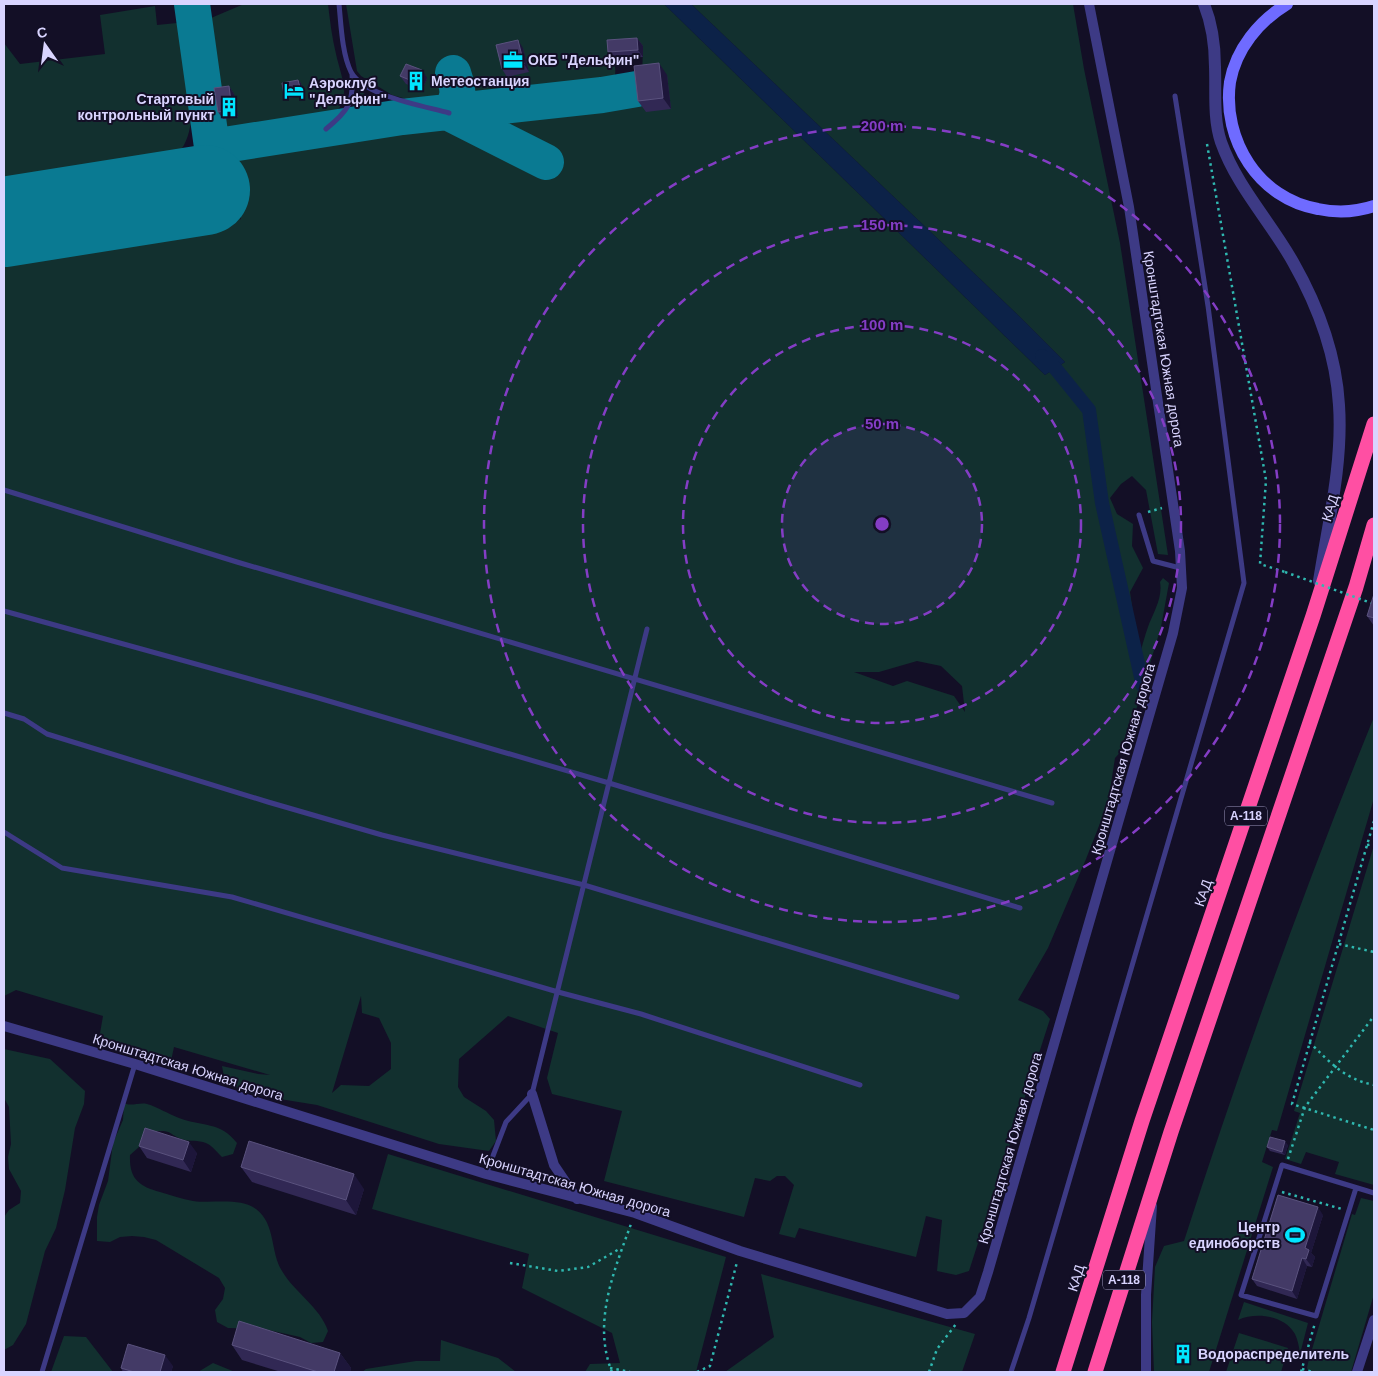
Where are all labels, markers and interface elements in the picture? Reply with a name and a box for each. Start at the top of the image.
north arrow [20,20,70,70]
text: С [35,23,49,41]
office icon: ОКБ "Дельфин" [502,49,524,71]
place label: ОКБ "Дельфин" [528,52,639,68]
building icon: Метеостанция [405,70,427,92]
place label: Метеостанция [431,73,530,89]
place label: Аэроклуб "Дельфин" [309,75,387,107]
hotel icon: Аэроклуб "Дельфин" [283,80,305,102]
place label: Стартовый контрольный пункт [78,91,214,123]
building icon: Стартовый контрольный пункт [218,96,240,118]
text: 200 m [861,117,903,134]
text: 150 m [861,216,903,233]
street label: Кронштадтская Южная дорога [1141,250,1187,448]
text: 100 m [861,316,903,333]
text: 50 m [865,415,899,432]
street label: КАД [1318,492,1342,524]
centre of rings [873,515,891,533]
street label: Кронштадтская Южная дорога [1088,661,1158,857]
road number: А-118 [1225,806,1267,826]
street label: КАД [1191,877,1215,909]
street label: Кронштадтская Южная дорога [91,1030,285,1104]
street label: Кронштадтская Южная дорога [975,1050,1045,1246]
street label: Кронштадтская Южная дорога [477,1150,673,1220]
place label: Центр единоборств [1189,1219,1280,1251]
sports icon: Центр единоборств [1284,1224,1306,1246]
street label: КАД [1064,1262,1088,1293]
road number: А-118 [1103,1270,1145,1290]
building icon: Водораспределитель [1172,1343,1194,1365]
place label: Водораспределитель [1198,1346,1350,1362]

